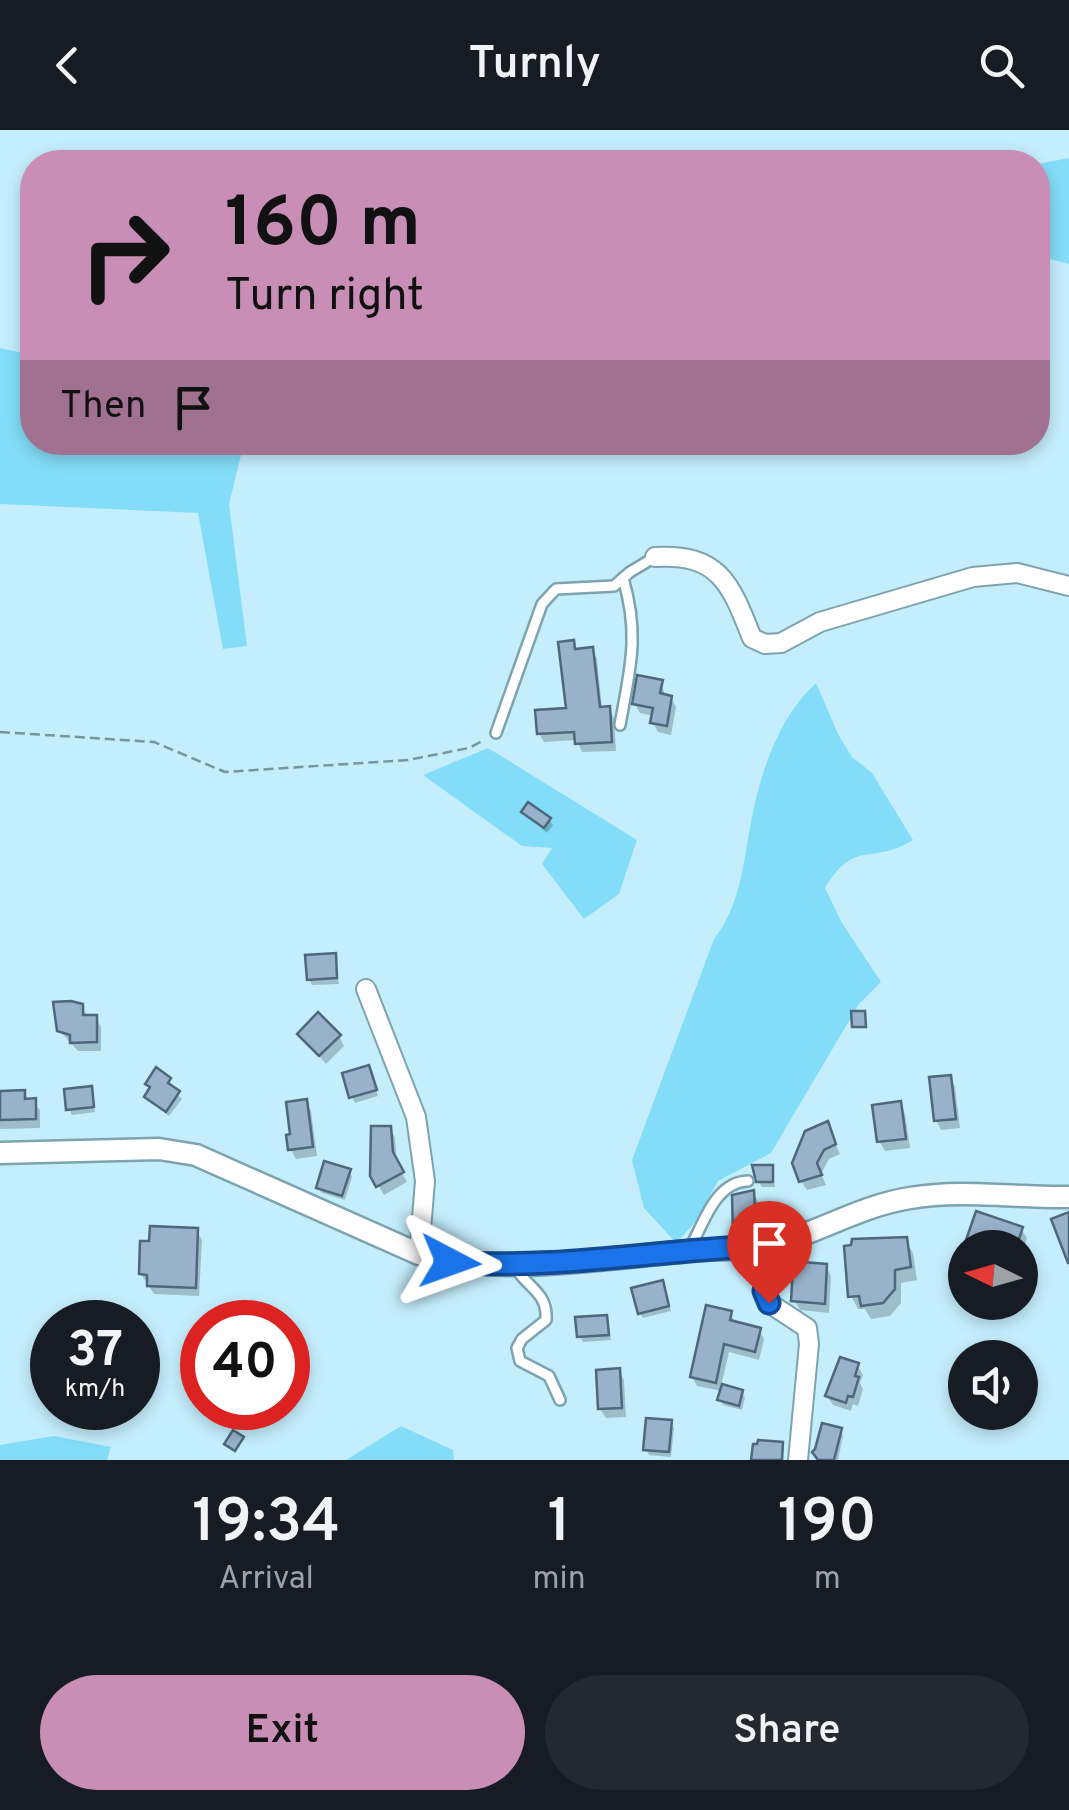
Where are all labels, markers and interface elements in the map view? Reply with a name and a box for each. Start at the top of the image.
text: Turnly [468,37,601,94]
icon: back [40,38,95,93]
icon: search [974,38,1029,93]
text: 160 m [225,182,421,271]
icon: right [60,190,190,320]
text: Turn right [225,269,424,326]
icon: arrive [166,380,221,435]
text: Then [60,383,146,432]
pin [727,1201,812,1304]
position arrow [398,1210,502,1314]
icon: arrive [742,1216,797,1271]
north arrow [948,1230,1038,1320]
map controls [948,1230,1038,1430]
speed limit sign: 40 [180,1300,310,1430]
text: 37 [67,1321,123,1384]
button: sound [948,1340,1038,1430]
text: km/h [65,1374,125,1406]
text: 19:34 [192,1487,340,1563]
text: 1 [547,1487,571,1563]
text: 190 [778,1487,877,1563]
text: Arrival [219,1560,314,1600]
text: min [532,1560,586,1600]
text: m [814,1560,841,1600]
button: Exit [40,1675,525,1790]
button: Share [545,1675,1029,1790]

